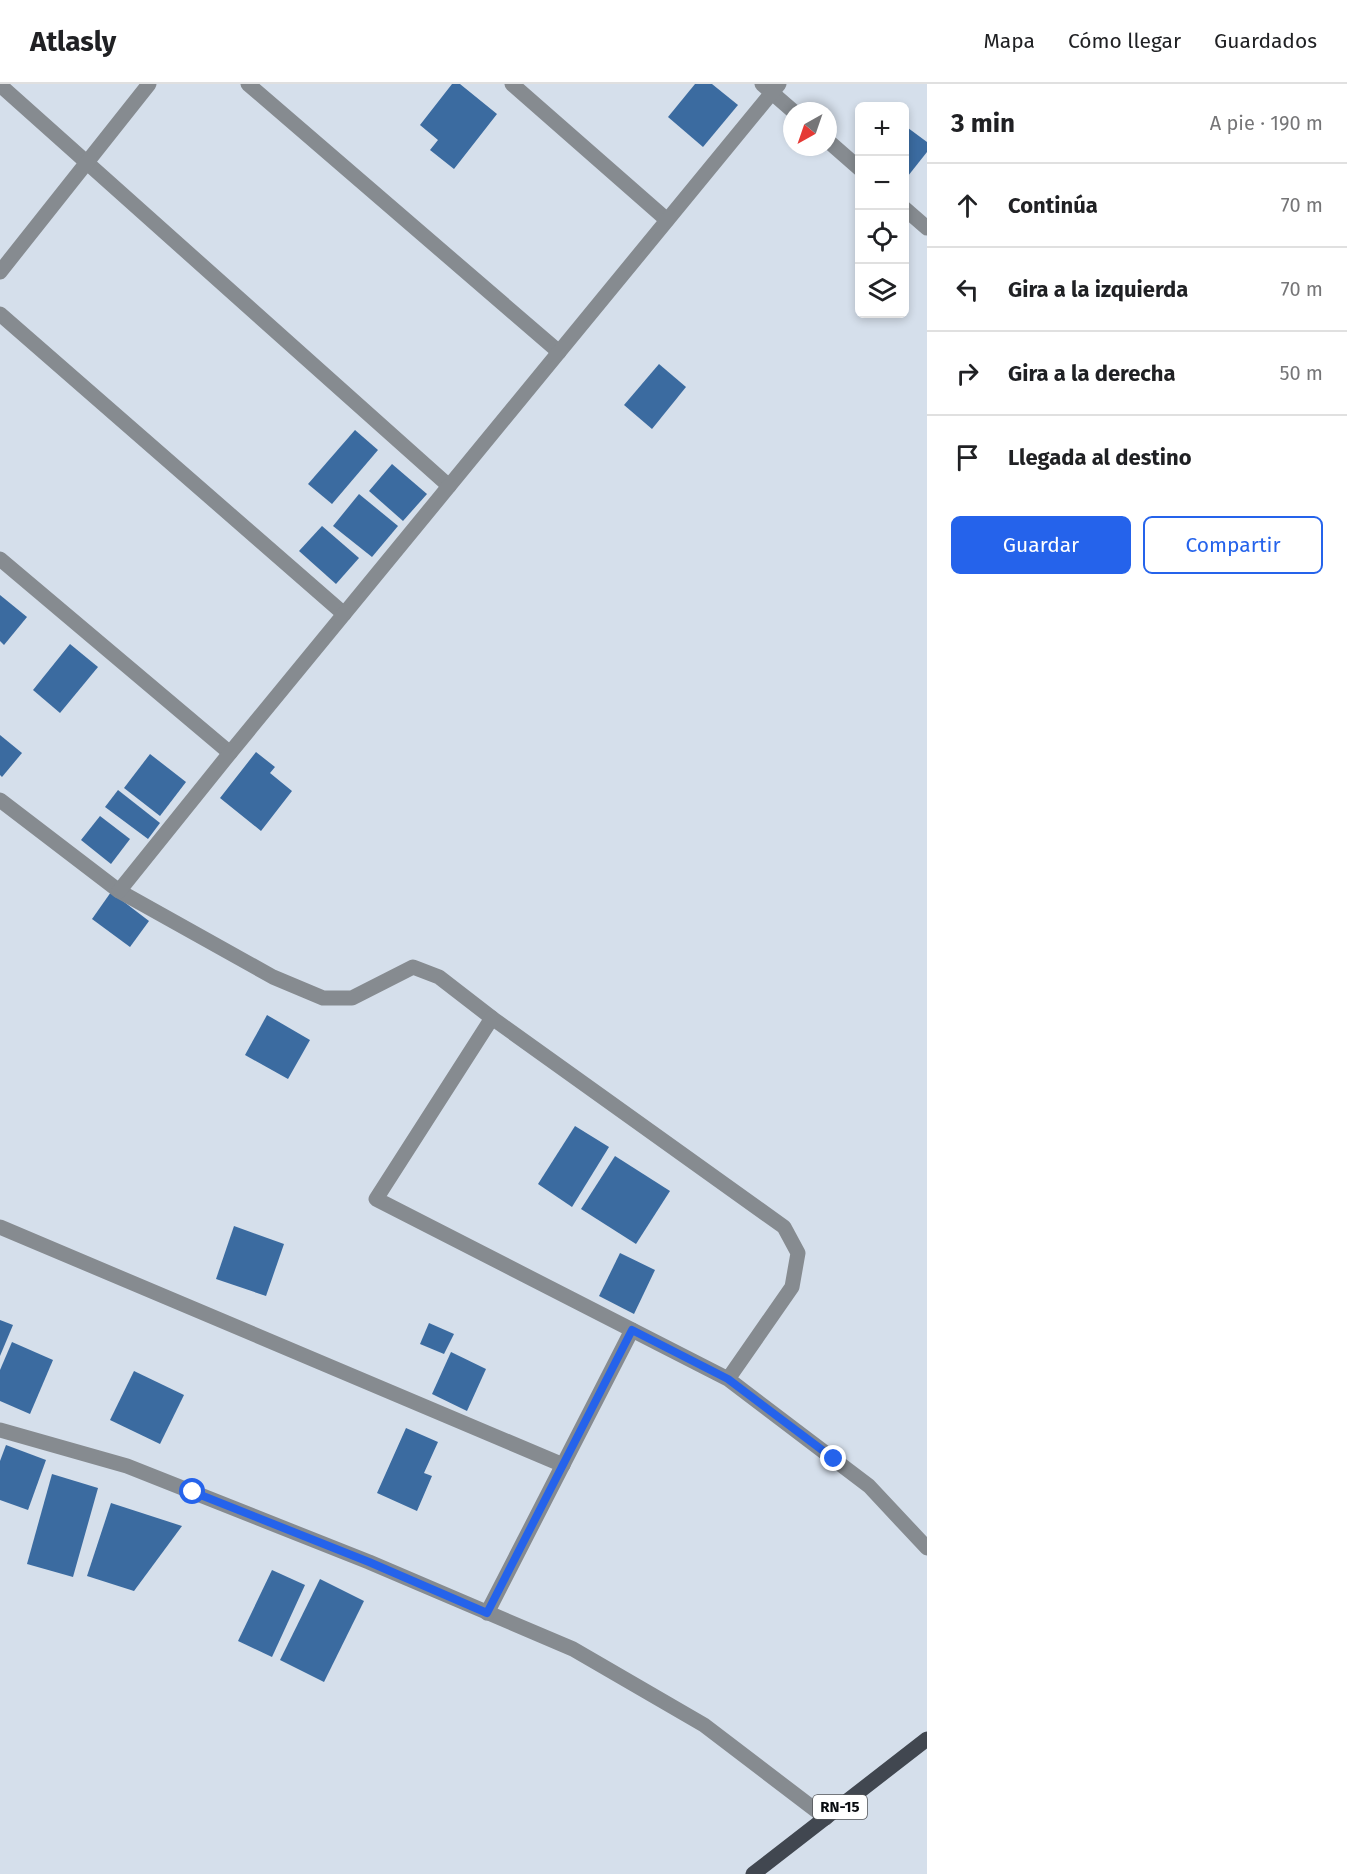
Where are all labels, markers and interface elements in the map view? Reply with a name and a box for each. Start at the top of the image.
text: Atlasly [30,25,116,58]
text: Mapa [983,28,1035,54]
text: Cómo llegar [1068,28,1181,54]
text: Guardados [1214,28,1317,54]
north arrow [783,102,837,156]
map controls [855,102,909,318]
button: + [855,102,909,156]
text: 3 min [951,108,1015,139]
text: A pie · 190 m [1210,111,1323,135]
button: − [855,156,909,210]
icon: ahead [951,189,984,222]
text: Continúa [1008,192,1098,219]
text: 70 m [1281,193,1323,217]
button: locate [855,210,909,264]
button: layers [855,264,909,318]
icon: left [951,273,984,306]
text: Gira a la izquierda [1008,276,1188,303]
text: 70 m [1281,277,1323,301]
icon: right [951,357,984,390]
text: Gira a la derecha [1008,360,1176,387]
text: 50 m [1279,361,1323,385]
icon: arrive [951,441,984,474]
text: Llegada al destino [1008,444,1192,471]
button: Guardar [951,516,1131,574]
button: Compartir [1143,516,1323,574]
route end [820,1445,846,1471]
route start [179,1478,205,1504]
road number: RN-15 [813,1795,867,1819]

